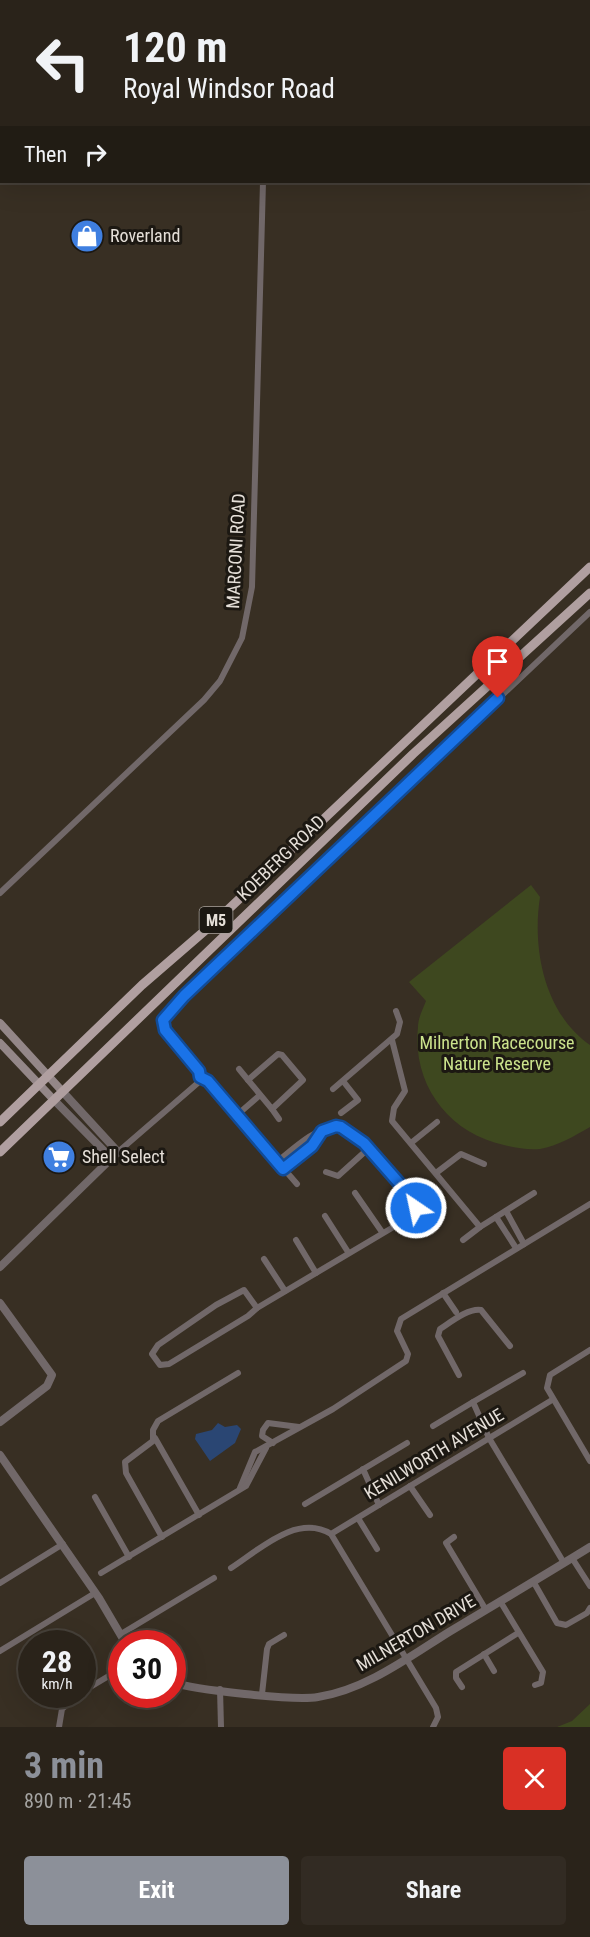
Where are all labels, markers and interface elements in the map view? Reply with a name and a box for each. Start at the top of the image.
text: 120 m [123,23,228,72]
icon: left [24,24,102,102]
text: Royal Windsor Road [123,73,335,105]
icon: right [79,138,112,171]
text: Then [24,142,67,167]
shop icon: Roverland [69,218,105,254]
place label: Roverland [110,225,180,246]
street label: MARCONI ROAD [222,493,249,609]
pin [472,636,523,698]
icon: arrive [481,645,514,678]
street label: KOEBERG ROAD [233,811,329,905]
road number: M5 [200,907,232,933]
park label: Milnerton Racecourse Nature Reserve [419,1032,575,1074]
supermarket icon: Shell Select [41,1139,77,1175]
place label: Shell Select [82,1146,165,1167]
position arrow [384,1176,448,1240]
street label: KENILWORTH AVENUE [360,1404,507,1503]
street label: MILNERTON DRIVE [352,1590,479,1675]
speed limit sign: 30 [108,1630,186,1708]
text: 28 [42,1644,72,1679]
text: km/h [42,1675,72,1693]
text: 3 min [24,1745,104,1787]
button: close [503,1747,566,1810]
text: 890 m · 21:45 [24,1789,131,1813]
button: Exit [24,1856,289,1925]
button: Share [301,1856,566,1925]

